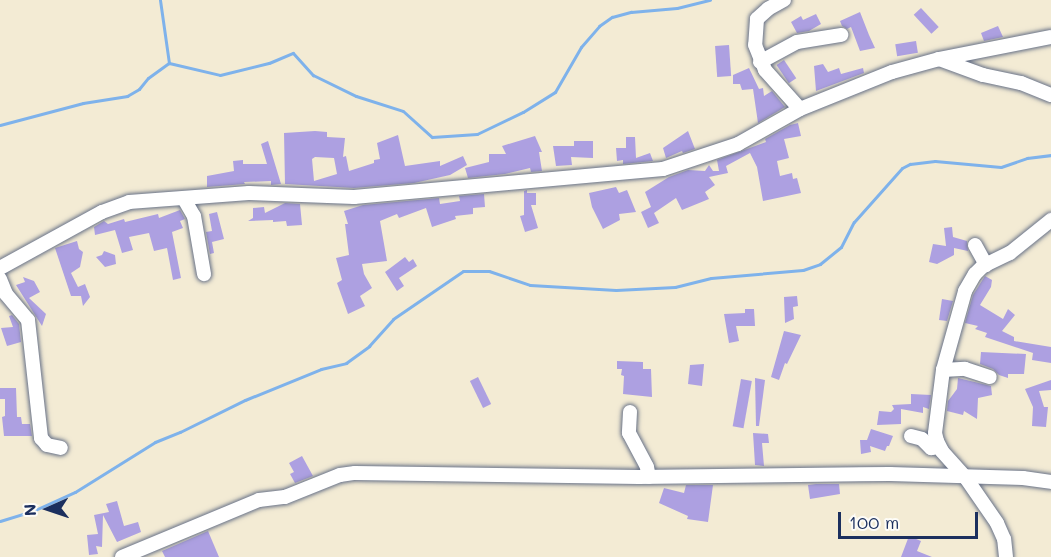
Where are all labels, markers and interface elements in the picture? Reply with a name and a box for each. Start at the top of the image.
north arrow [18,479,78,539]
scale bar [841,500,980,538]
text: N [19,503,40,517]
text: 100 m [849,510,899,534]

